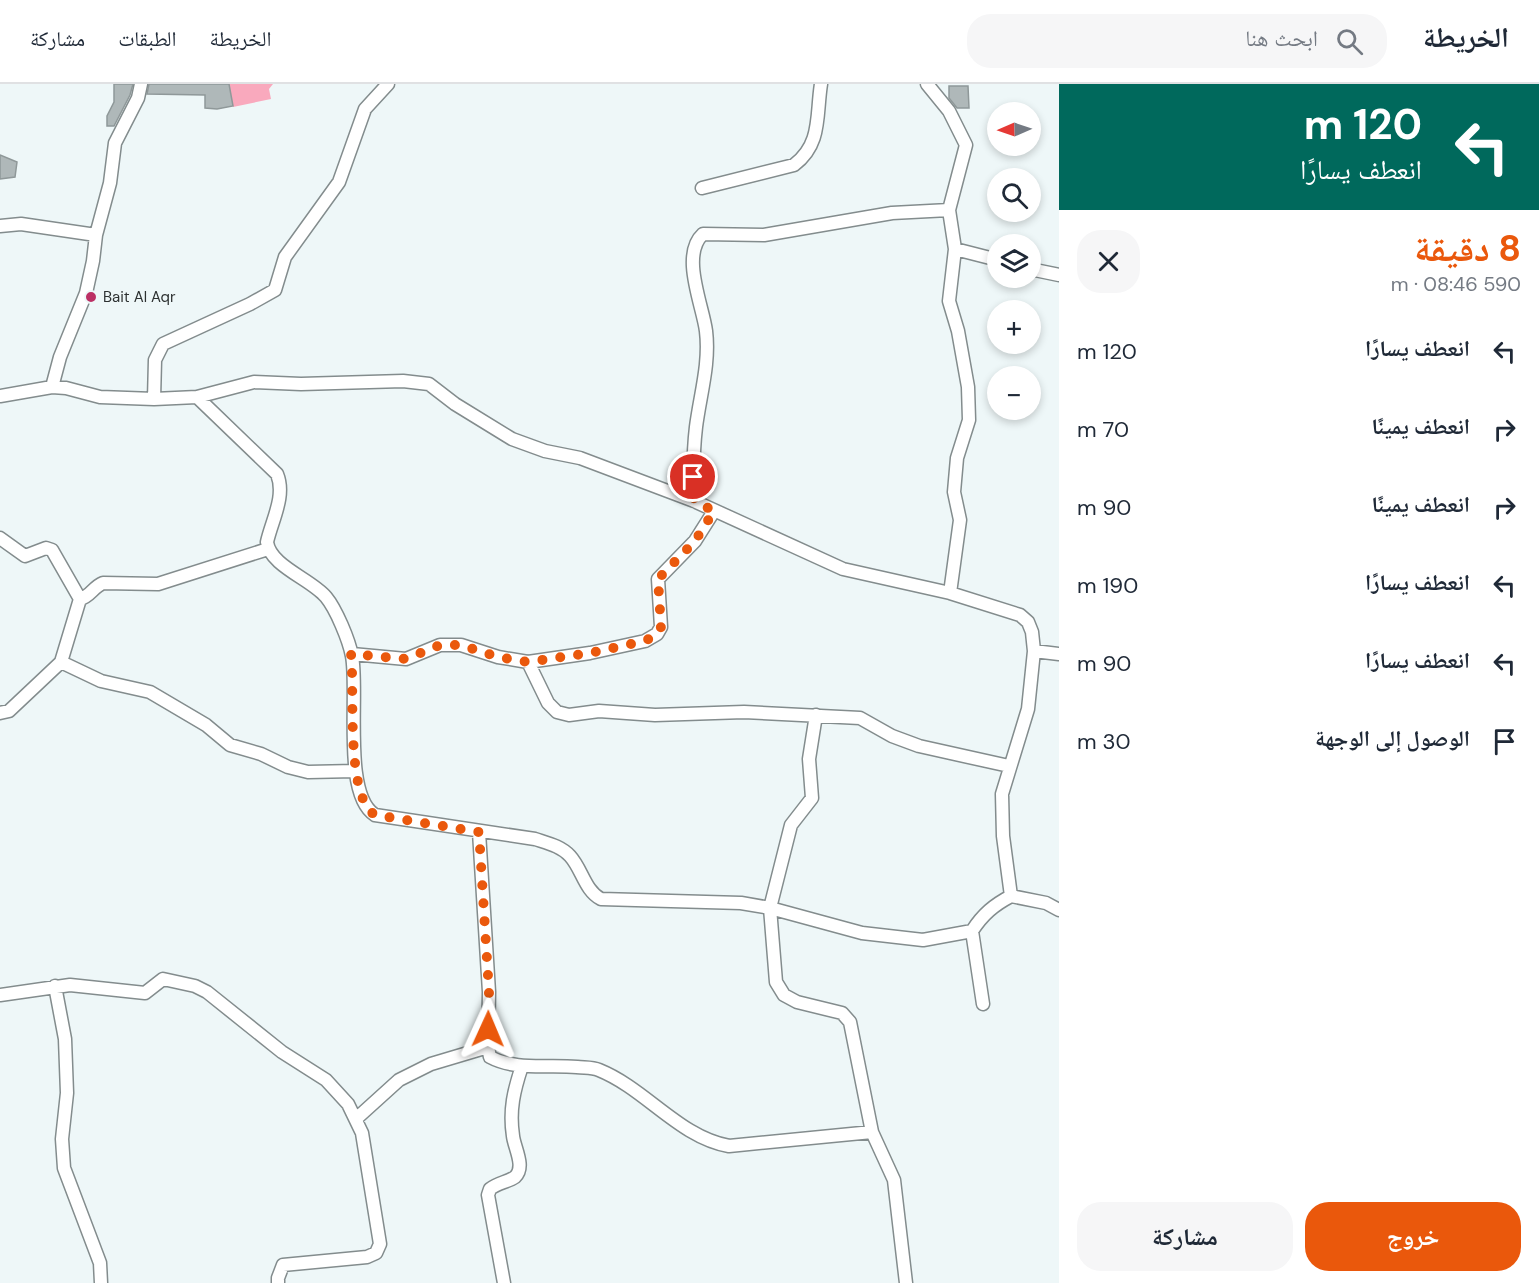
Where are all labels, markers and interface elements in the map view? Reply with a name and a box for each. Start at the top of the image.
search box [967,14,1387,68]
text: الخريطة [1423,19,1509,56]
text: ابحث هنا [1245,24,1318,53]
text: مشاركة [30,25,85,53]
text: الطبقات [118,25,177,53]
text: الخريطة [210,25,271,53]
icon: search [1333,25,1366,58]
text: 120 m [1304,97,1422,152]
north arrow [987,102,1041,156]
map controls [987,102,1041,420]
icon: left [1443,108,1521,186]
text: انعطف يسارًا [1300,152,1422,187]
button: search [987,168,1041,222]
text: 8 دقيقة [1414,225,1521,272]
button: close [1077,230,1140,293]
button: layers [987,234,1041,288]
text: 590 m · 08:46 [1391,271,1521,297]
place label: Bait Al Aqr [103,287,176,307]
marker: Bait Al Aqr [84,290,98,304]
button: + [987,300,1041,354]
text: انعطف يسارًا [1365,334,1470,363]
icon: left [1488,335,1521,368]
text: 120 m [1077,337,1137,366]
button: − [987,366,1041,420]
text: انعطف يمينًا [1372,412,1470,441]
icon: right [1488,413,1521,446]
text: 70 m [1077,415,1129,444]
pin [667,451,718,502]
icon: arrive [676,460,709,493]
text: انعطف يمينًا [1372,490,1470,519]
icon: right [1488,491,1521,524]
text: 90 m [1077,493,1131,522]
text: انعطف يسارًا [1365,568,1470,597]
icon: left [1488,569,1521,602]
text: 190 m [1077,571,1138,600]
text: انعطف يسارًا [1365,646,1470,675]
icon: left [1488,647,1521,680]
text: 90 m [1077,649,1131,678]
text: الوصول إلى الوجهة [1315,724,1470,753]
icon: arrive [1488,725,1521,758]
text: 30 m [1077,727,1131,756]
position arrow [456,997,520,1061]
button: مشاركة [1077,1202,1293,1271]
button: خروج [1305,1202,1521,1271]

